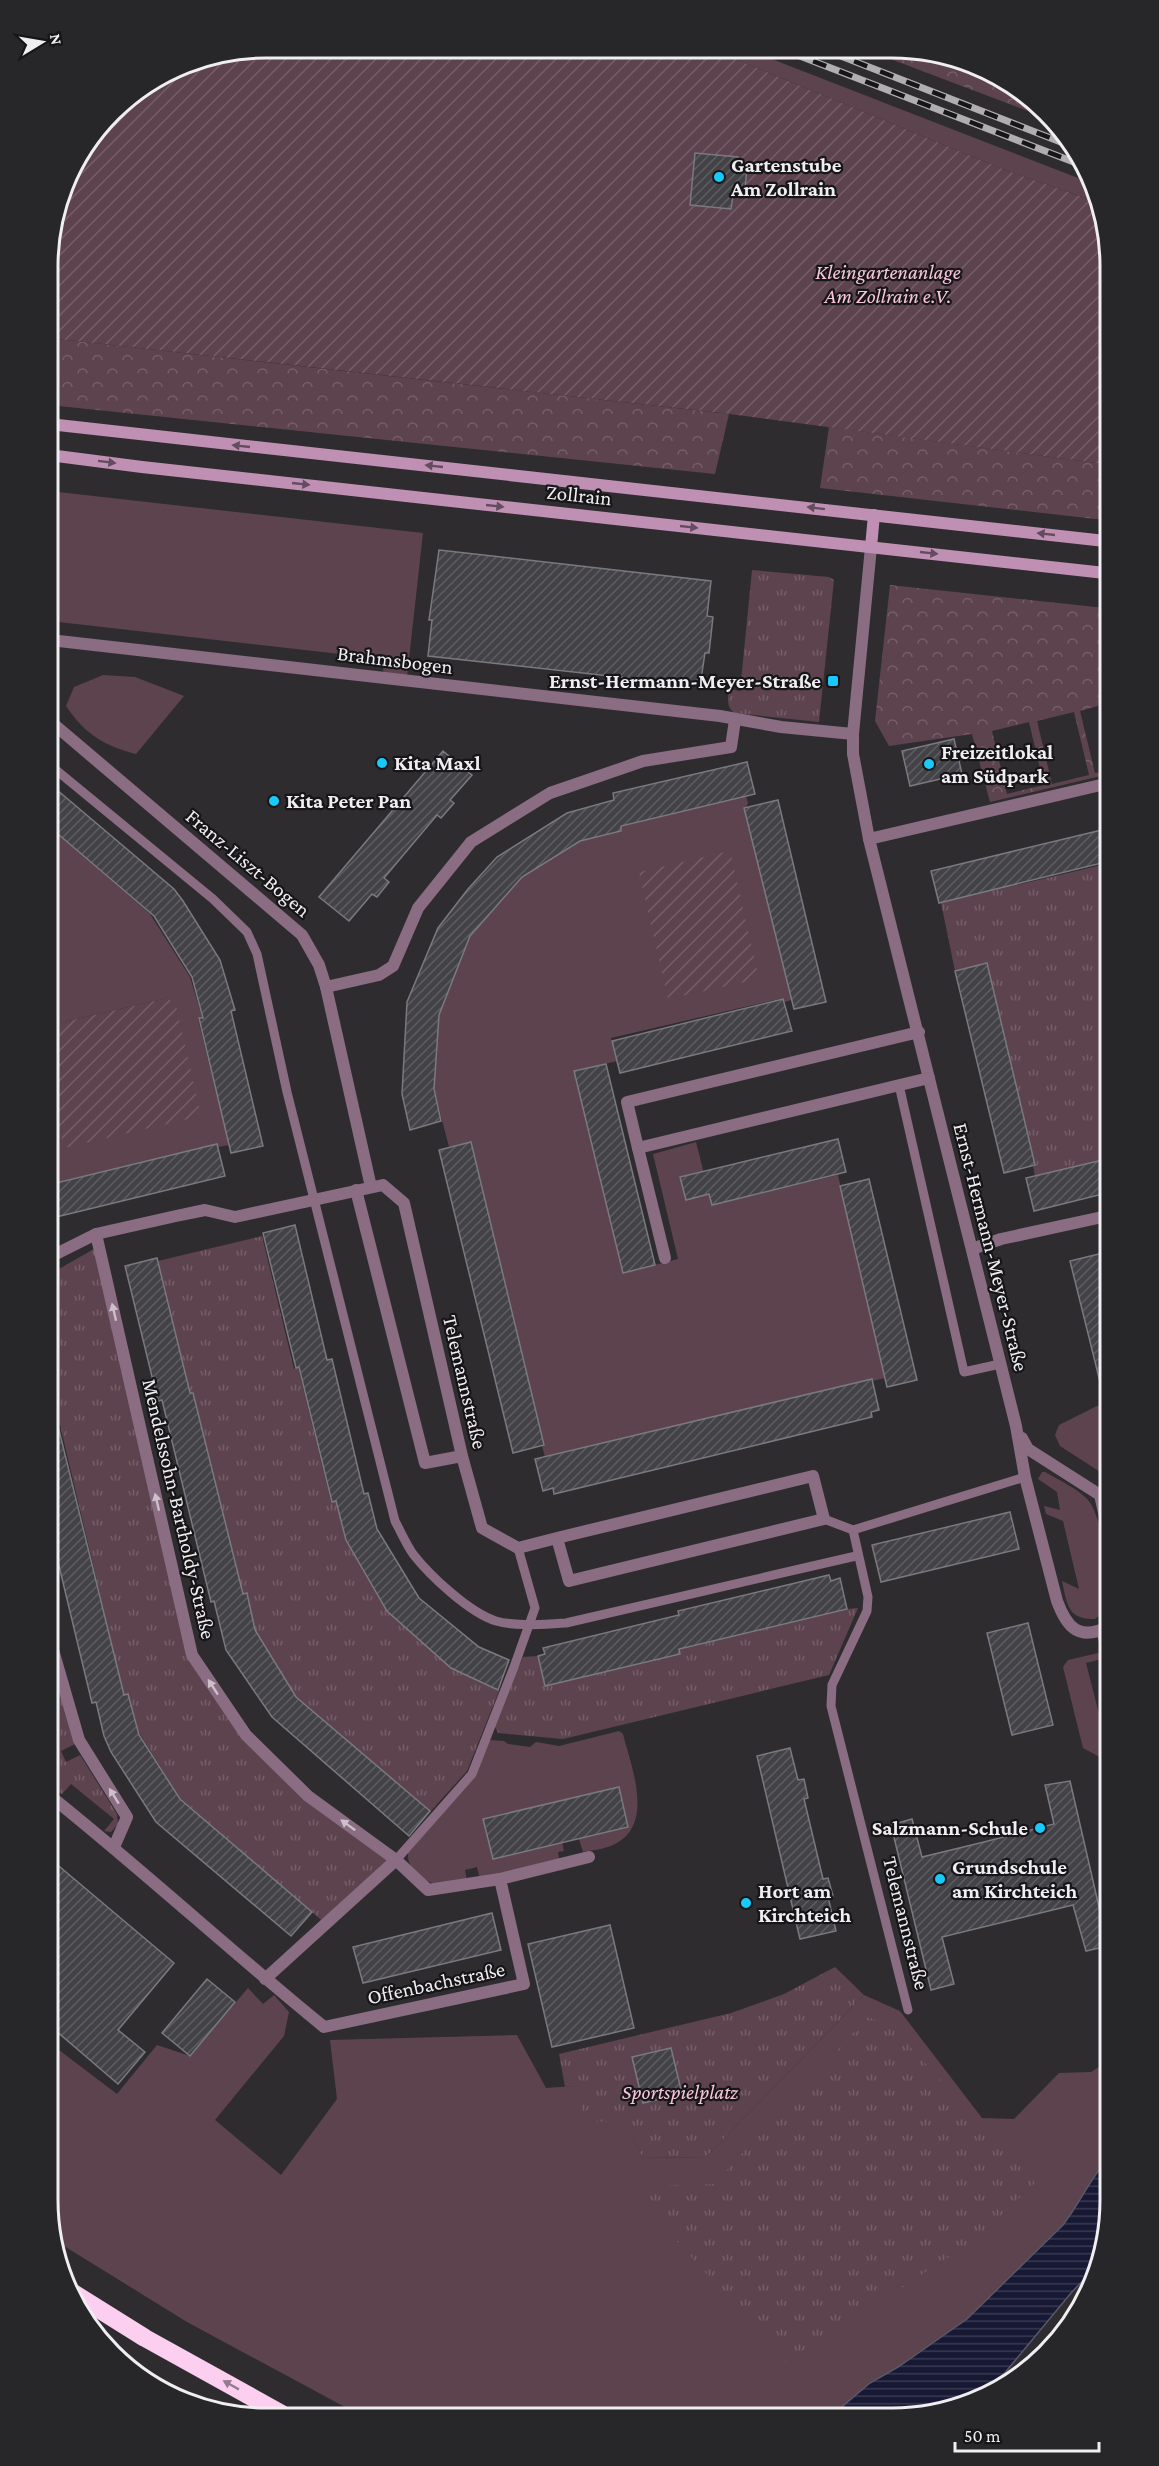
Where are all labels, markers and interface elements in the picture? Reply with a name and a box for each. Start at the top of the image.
north arrow [12,12,72,72]
text: N [47,32,66,46]
place label: Gartenstube Am Zollrain [730,153,842,201]
marker: Gartenstube Am Zollrain [712,170,726,184]
park label: Kleingartenanlage Am Zollrain e.V. [815,260,961,308]
one-way arrow [231,441,250,451]
one-way arrow [98,458,117,467]
one-way arrow [425,462,444,471]
one-way arrow [292,479,311,489]
street label: Zollrain [545,480,613,510]
one-way arrow [485,501,504,510]
one-way arrow [807,504,826,513]
one-way arrow [679,522,698,532]
one-way arrow [1037,530,1056,539]
one-way arrow [920,548,939,558]
street label: Brahmsbogen [336,641,454,679]
place label: Ernst-Hermann-Meyer-Straße [549,669,821,693]
marker: Ernst-Hermann-Meyer-Straße [826,674,840,688]
place label: Freizeitlokal am Südpark [941,740,1053,788]
place label: Kita Maxl [394,751,481,775]
marker: Kita Maxl [375,756,389,770]
marker: Freizeitlokal am Südpark [922,757,936,771]
place label: Kita Peter Pan [286,789,411,813]
marker: Kita Peter Pan [267,794,281,808]
street label: Franz-Liszt-Bogen [181,804,315,922]
street label: Ernst-Hermann-Meyer-Straße [948,1120,1034,1374]
one-way arrow [109,1302,118,1321]
street label: Telemannstraße [438,1313,492,1451]
street label: Mendelssohn-Bartholdy-Straße [137,1377,221,1641]
one-way arrow [152,1493,161,1512]
one-way arrow [208,1679,219,1695]
one-way arrow [109,1788,120,1804]
place label: Salzmann-Schule [872,1816,1028,1840]
one-way arrow [341,1819,357,1831]
marker: Salzmann-Schule [1033,1821,1047,1835]
street label: Telemannstraße [878,1854,934,1992]
place label: Grundschule am Kirchteich [952,1855,1077,1903]
marker: Grundschule am Kirchteich [933,1872,947,1886]
place label: Hort am Kirchteich [758,1879,851,1927]
marker: Hort am Kirchteich [739,1896,753,1910]
street label: Offenbachstraße [365,1957,507,2009]
park label: Sportspielplatz [622,2080,739,2104]
one-way arrow [222,2380,239,2390]
scale bar [955,2415,1099,2453]
text: 50 m [964,2426,1001,2446]

